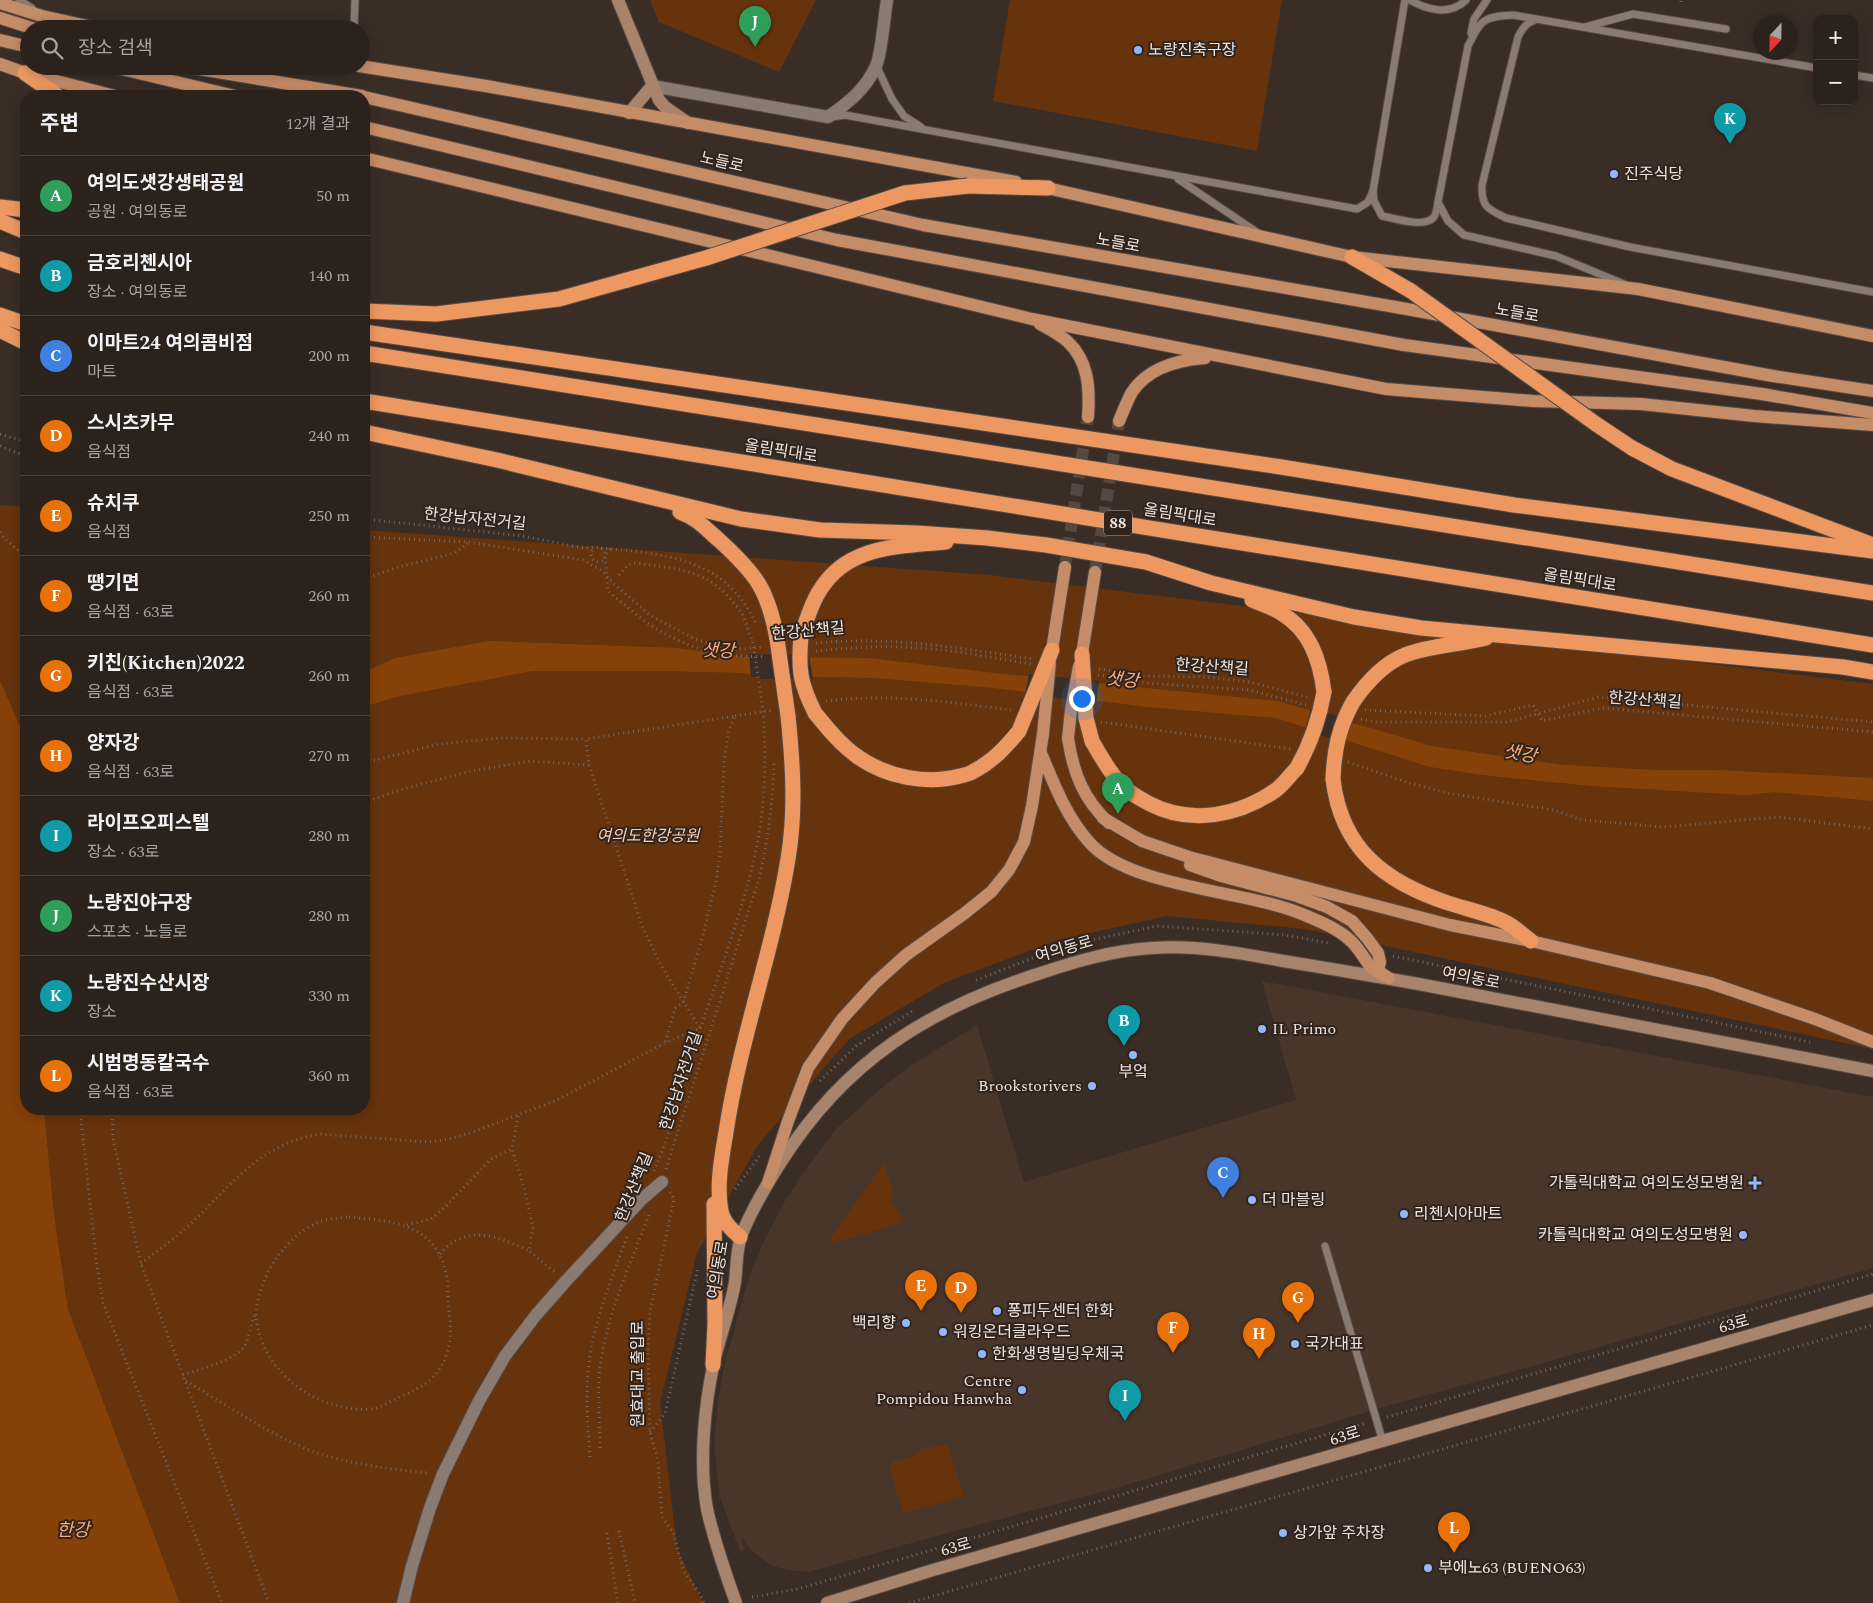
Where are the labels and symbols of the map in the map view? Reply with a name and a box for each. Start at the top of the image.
pin: J [739,6,771,47]
north arrow [1753,15,1798,60]
place label: 노량진축구장 [1148,38,1237,62]
marker: 노량진축구장 [1132,44,1144,56]
pin: K [1714,103,1746,144]
street label: 노들로 [698,145,746,179]
place label: 진주식당 [1624,162,1683,186]
marker: 진주식당 [1608,168,1620,180]
street label: 노들로 [1094,227,1142,259]
street label: 노들로 [1493,297,1541,329]
street label: 올림픽대로 [743,433,819,469]
street label: 올림픽대로 [1142,497,1218,533]
street label: 한강남자전거길 [423,502,527,536]
road number: 88 [1104,510,1132,536]
street label: 올림픽대로 [1542,562,1618,598]
street label: 한강산책길 [770,616,846,646]
water label: 샛강 [701,637,737,665]
street label: 한강산책길 [1174,652,1250,682]
water label: 샛강 [1104,665,1142,695]
street label: 한강산책길 [1607,685,1683,715]
your location [1069,686,1095,712]
water label: 샛강 [1501,738,1541,771]
pin: A [1102,773,1134,814]
park label: 여의도한강공원 [596,824,701,848]
street label: 여의동로 [1032,929,1096,969]
street label: 여의동로 [1440,961,1502,995]
pin: B [1108,1005,1140,1046]
place label: IL Primo [1272,1017,1336,1041]
marker: IL Primo [1256,1023,1268,1035]
street label: 한강남자전거길 [654,1028,708,1134]
marker: 부엌 [1127,1049,1139,1061]
place label: 부엌 [1118,1060,1148,1084]
place label: Brookstorivers [978,1074,1082,1098]
marker: Brookstorivers [1086,1080,1098,1092]
street label: 한강산책길 [609,1148,659,1226]
pin: C [1207,1157,1239,1198]
place label: 가톨릭대학교 여의도성모병원 [1549,1171,1744,1195]
marker: 가톨릭대학교 여의도성모병원 [1748,1176,1762,1190]
place label: 더 마블링 [1262,1188,1325,1212]
marker: 더 마블링 [1246,1194,1258,1206]
place label: 리첸시아마트 [1414,1202,1502,1226]
marker: 리첸시아마트 [1398,1208,1410,1220]
place label: 카톨릭대학교 여의도성모병원 [1538,1223,1733,1247]
marker: 카톨릭대학교 여의도성모병원 [1737,1229,1749,1241]
street label: 여의동로 [701,1239,735,1301]
pin: E [905,1270,937,1311]
pin: D [945,1272,977,1313]
pin: G [1282,1282,1314,1323]
place label: 퐁피두센터 한화 [1007,1299,1114,1323]
marker: 퐁피두센터 한화 [991,1305,1003,1317]
street label: 63로 [1716,1308,1752,1340]
place label: 백리향 [852,1311,896,1335]
pin: F [1157,1312,1189,1353]
marker: 백리향 [900,1317,912,1329]
pin: H [1243,1318,1275,1359]
street label: 원효대교 출입로 [626,1320,650,1428]
place label: 워킹온더클라우드 [953,1320,1071,1344]
marker: 워킹온더클라우드 [937,1326,949,1338]
place label: 국가대표 [1305,1332,1364,1356]
marker: 국가대표 [1289,1338,1301,1350]
place label: 한화생명빌딩우체국 [992,1342,1124,1366]
marker: 한화생명빌딩우체국 [976,1348,988,1360]
place label: Centre Pompidou Hanwha [876,1369,1012,1411]
pin: I [1109,1380,1141,1421]
marker: Centre Pompidou Hanwha [1016,1384,1028,1396]
street label: 63로 [1327,1420,1363,1452]
pin: L [1438,1512,1470,1553]
water label: 한강 [56,1517,92,1544]
place label: 상가앞 주차장 [1293,1521,1386,1545]
marker: 상가앞 주차장 [1277,1527,1289,1539]
street label: 63로 [938,1531,974,1563]
place label: 부에노63 (BUENO63) [1438,1556,1585,1580]
marker: 부에노63 (BUENO63) [1422,1562,1434,1574]

